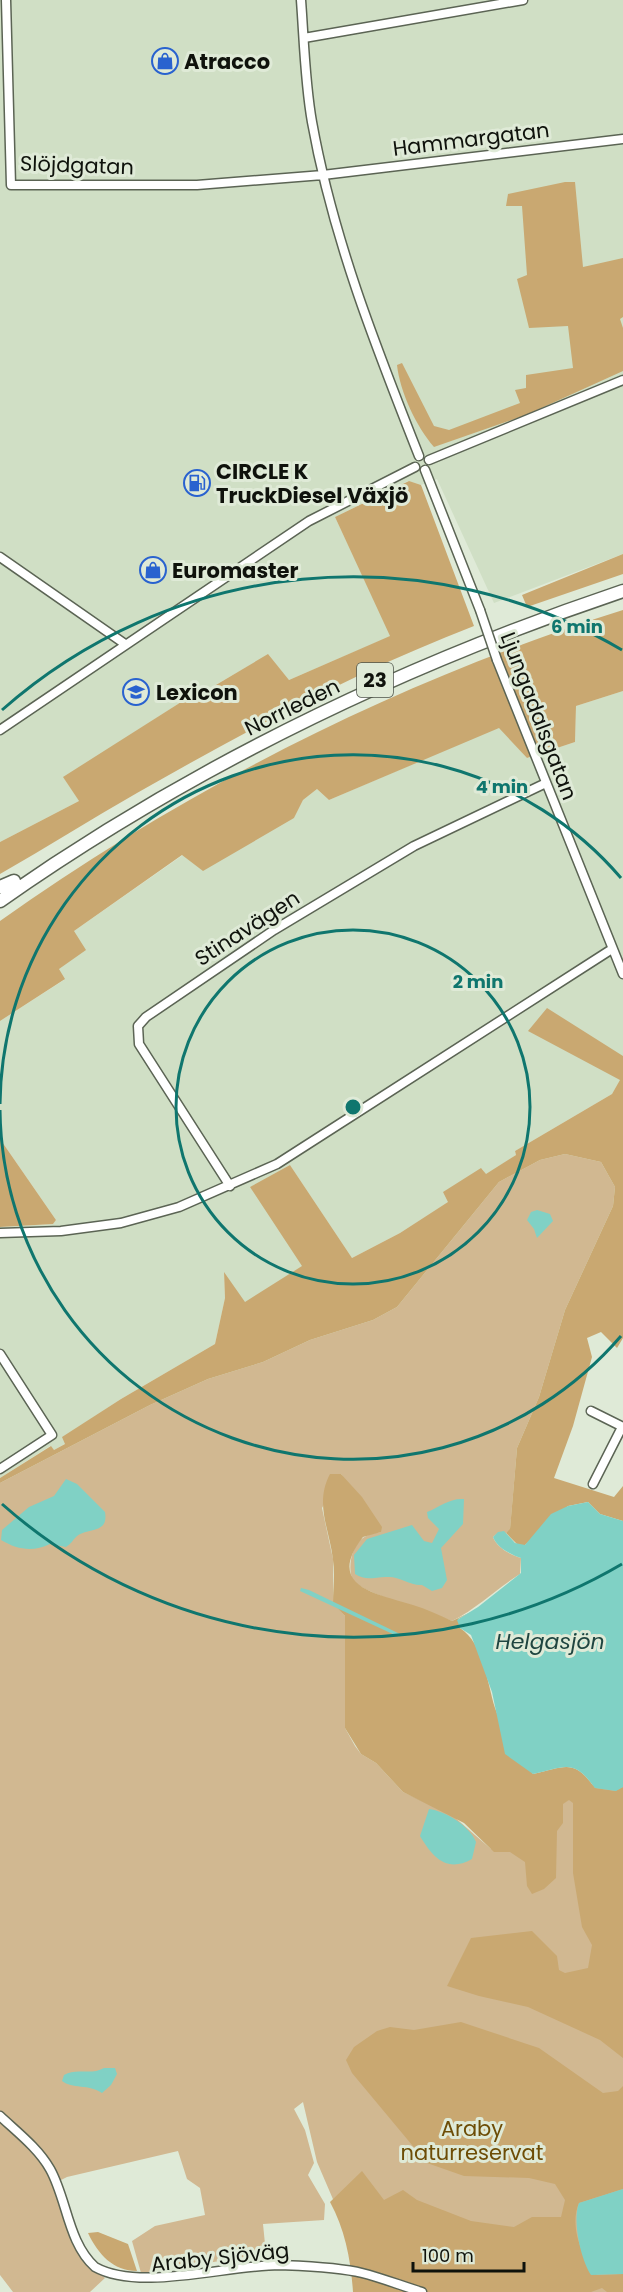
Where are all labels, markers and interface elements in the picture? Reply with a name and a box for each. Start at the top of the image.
shop icon: Atracco [150,46,180,76]
place label: Atracco [184,47,270,76]
street label: Hammargatan [391,115,551,163]
street label: Slöjdgatan [20,149,134,181]
place label: CIRCLE K TruckDiesel Växjö [216,457,408,510]
fuel station icon: CIRCLE K TruckDiesel Växjö [182,468,212,498]
shop icon: Euromaster [138,555,168,585]
place label: Euromaster [172,556,299,585]
text: 6 min [551,614,603,639]
street label: Ljungadalsgatan [494,628,584,804]
road number: 23 [357,663,393,697]
street label: Norrleden [239,671,345,743]
school or university icon: Lexicon [121,677,151,707]
place label: Lexicon [156,678,238,707]
text: 4 min [476,774,528,799]
street label: Stinavägen [189,883,305,973]
text: 2 min [453,969,503,994]
centre of rings [343,1097,363,1117]
water label: Helgasjön [495,1626,605,1657]
park label: Araby naturreservat [401,2114,543,2167]
street label: Araby Sjöväg [149,2235,291,2279]
scale bar [413,2235,524,2273]
text: 100 m [422,2243,474,2268]

